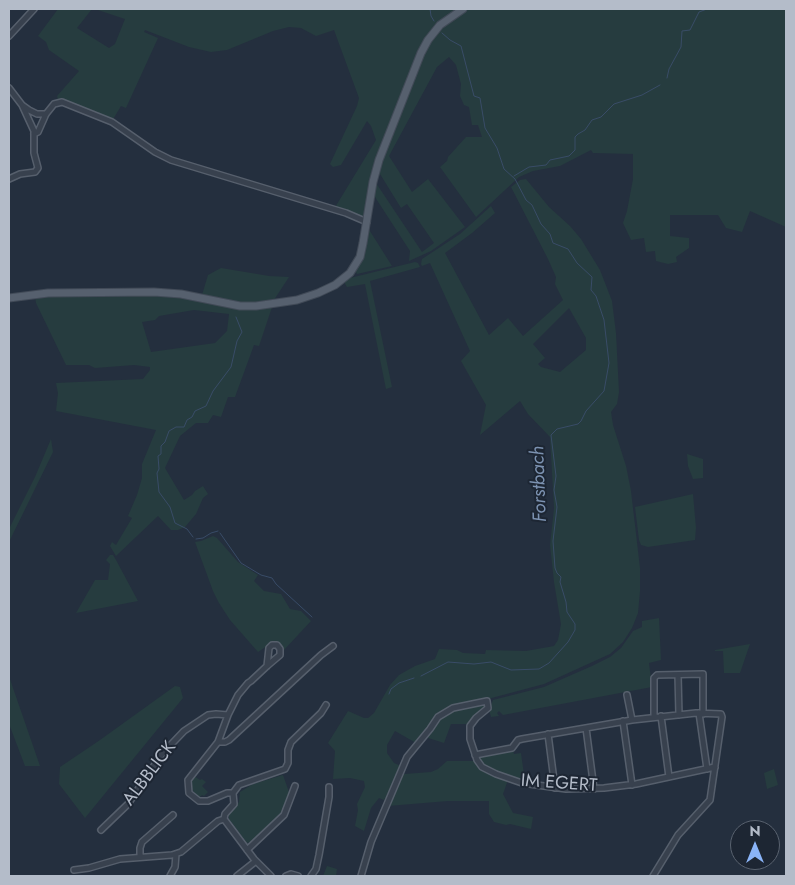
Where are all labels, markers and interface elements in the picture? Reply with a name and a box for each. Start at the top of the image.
water label: Forstbach [527,445,553,523]
street label: ALBBLICK [119,738,181,810]
street label: IM EGERT [520,771,598,797]
north arrow [730,820,780,870]
text: N [749,821,761,841]

